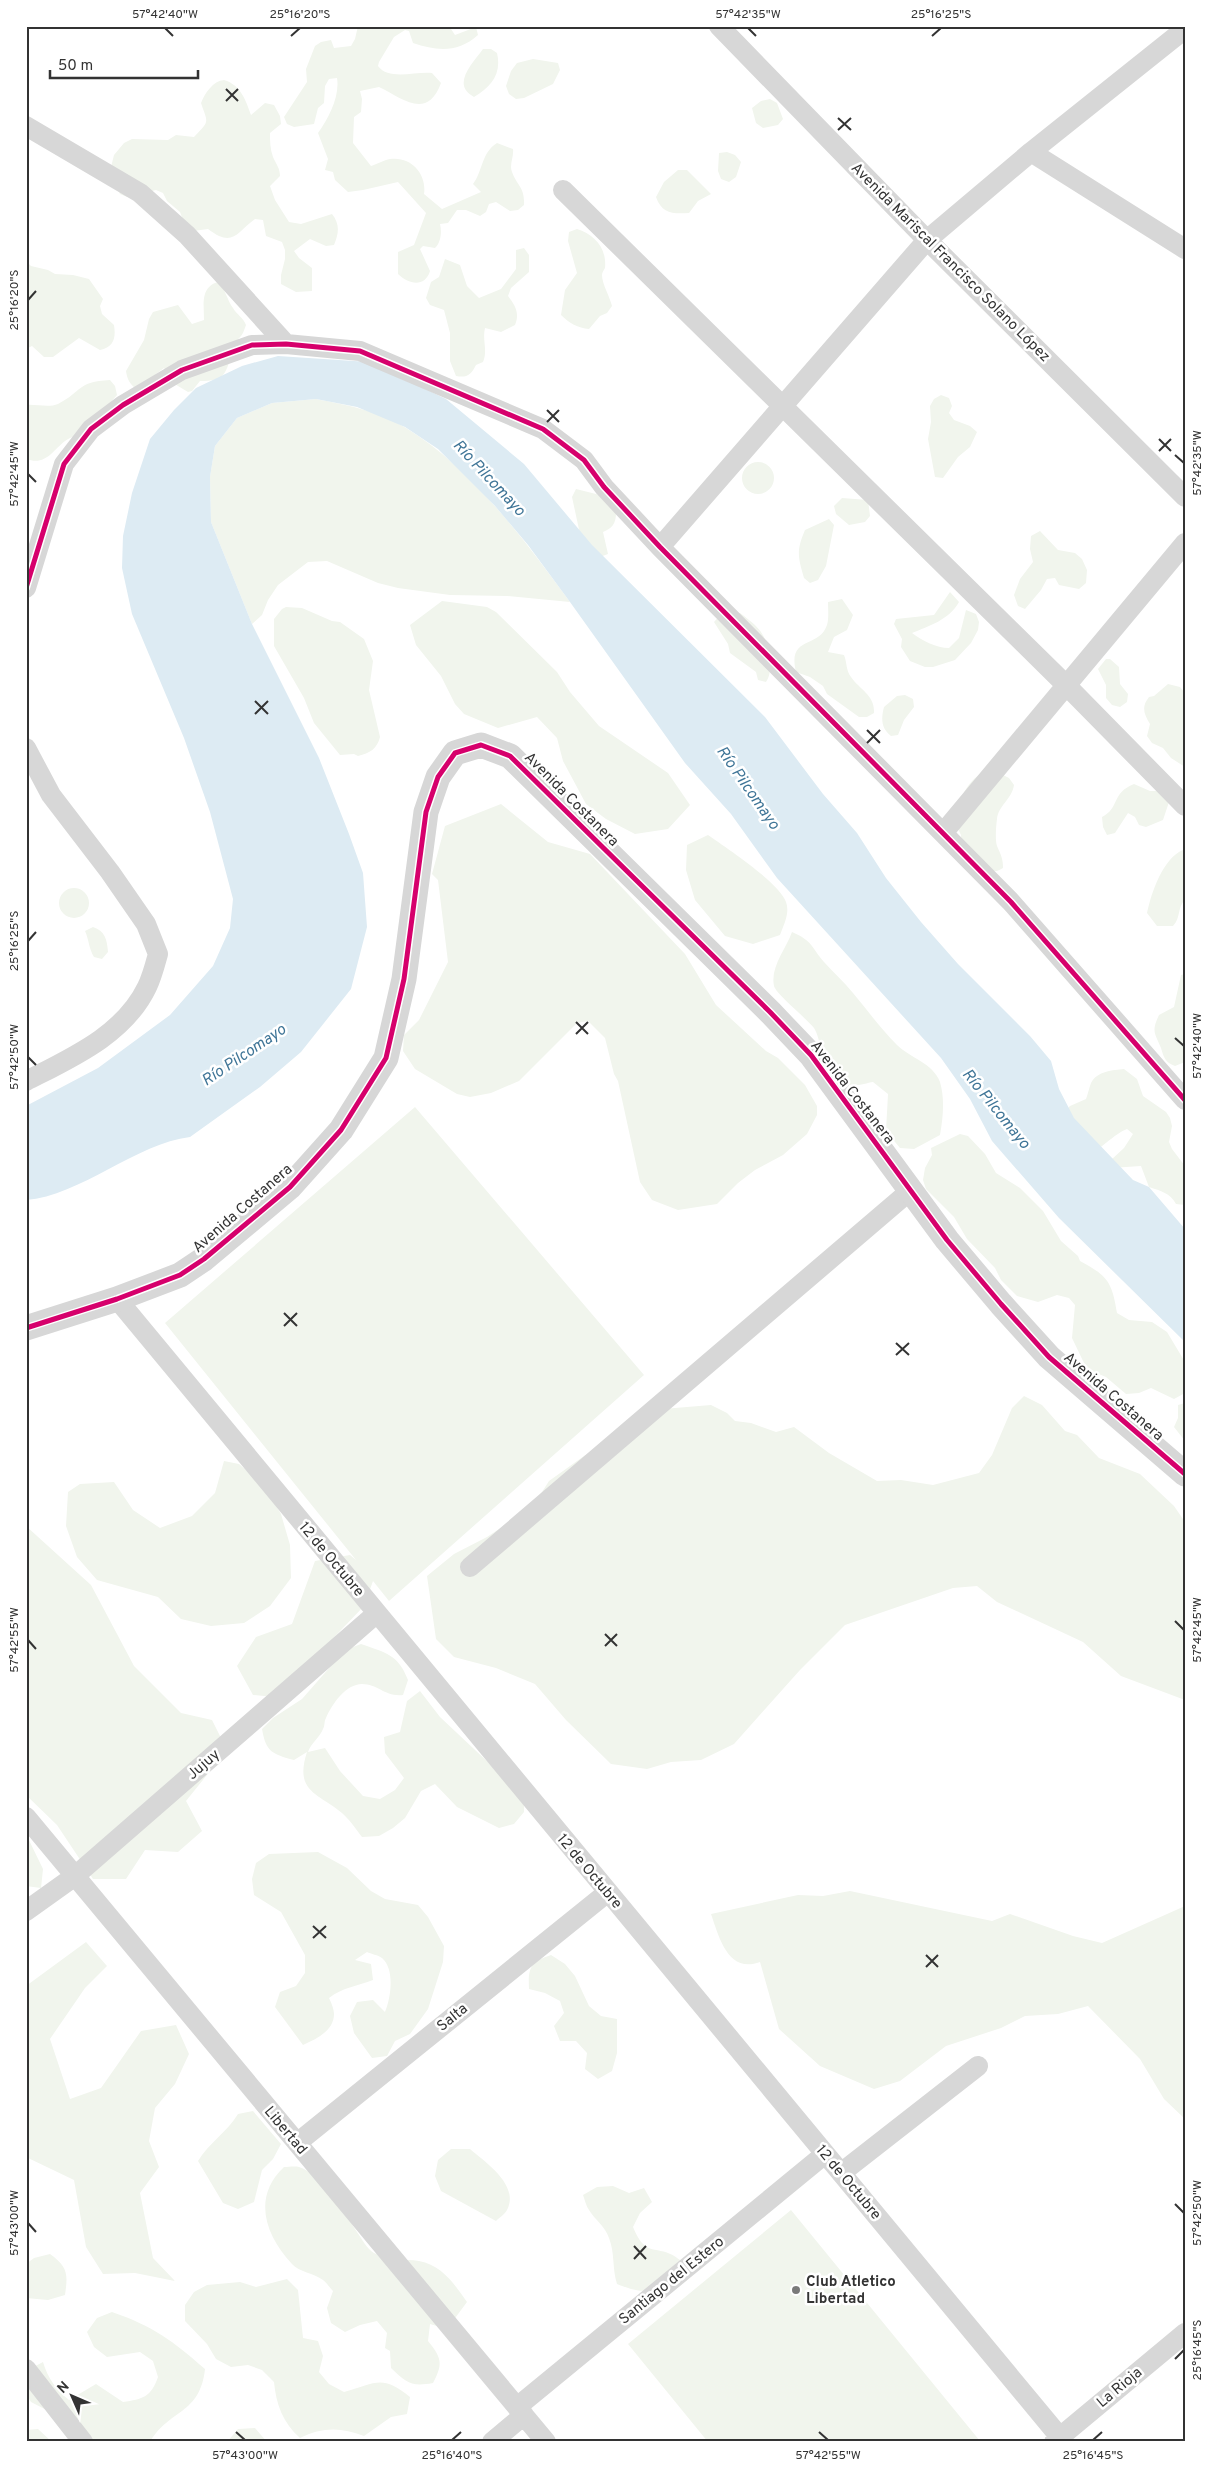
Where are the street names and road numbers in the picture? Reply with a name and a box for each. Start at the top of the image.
street label: Avenida Mariscal Francisco Solano López [846,159,1054,367]
street label: Avenida Costanera [520,749,622,851]
street label: Avenida Costanera [805,1037,898,1148]
street label: Avenida Costanera [189,1161,297,1258]
street label: Avenida Costanera [1059,1349,1167,1446]
street label: 12 de Octubre [294,1519,368,1601]
street label: Jujuy [184,1746,224,1785]
street label: 12 de Octubre [552,1831,626,1913]
street label: Salta [434,2000,472,2036]
street label: Libertad [259,2103,311,2159]
street label: 12 de Octubre [811,2142,885,2224]
street label: Santiago del Estero [615,2233,728,2329]
street label: La Rioja [1093,2364,1147,2413]

